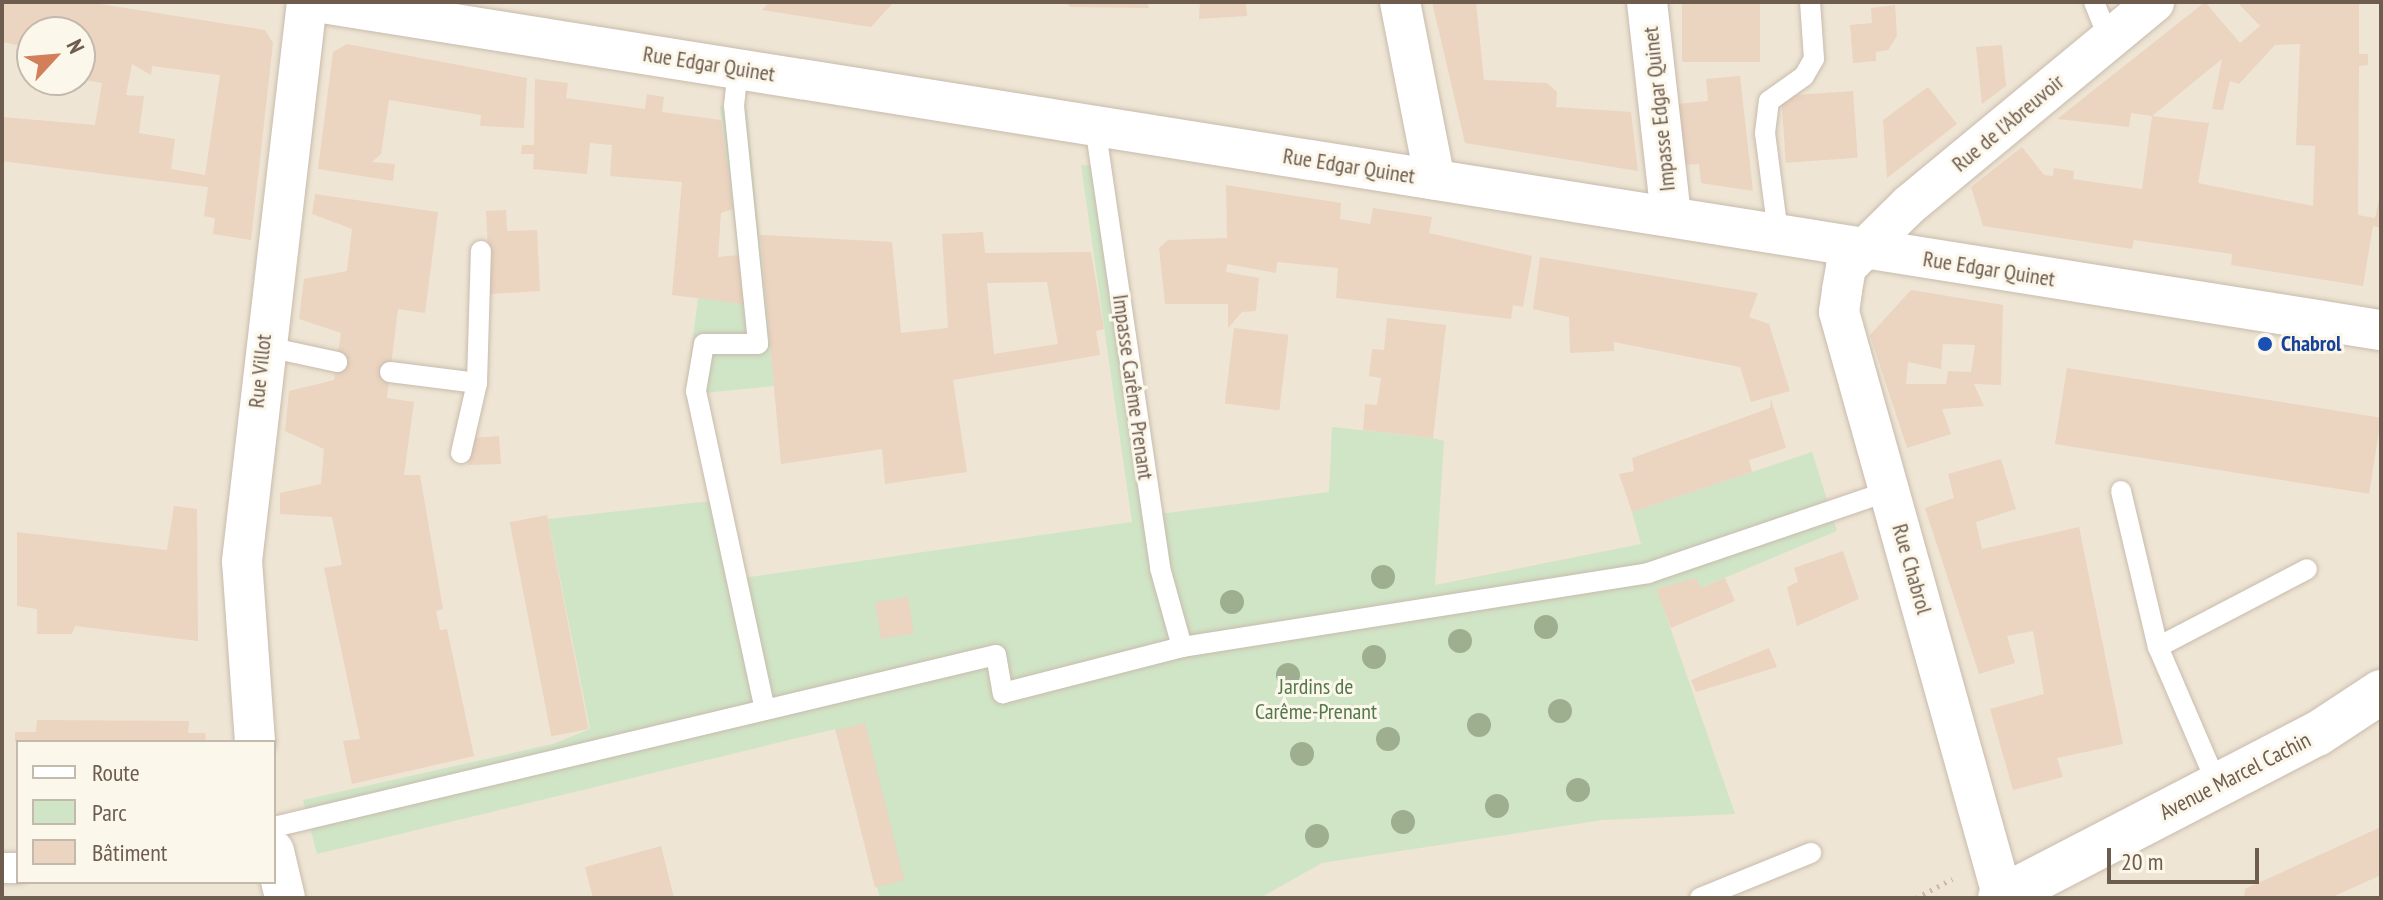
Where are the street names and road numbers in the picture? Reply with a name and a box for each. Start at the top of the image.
street label: Impasse Edgar Quinet [1637,25,1681,193]
street label: Rue Edgar Quinet [641,41,777,87]
street label: Rue de l'Abreuvoir [1947,69,2069,177]
street label: Rue Edgar Quinet [1281,143,1417,189]
street label: Rue Edgar Quinet [1921,246,2057,292]
street label: Impasse Carême Prenant [1107,293,1159,481]
street label: Rue Villot [243,333,277,409]
street label: Rue Chabrol [1887,521,1937,617]
street label: Avenue Marcel Cachin [2155,727,2315,825]

